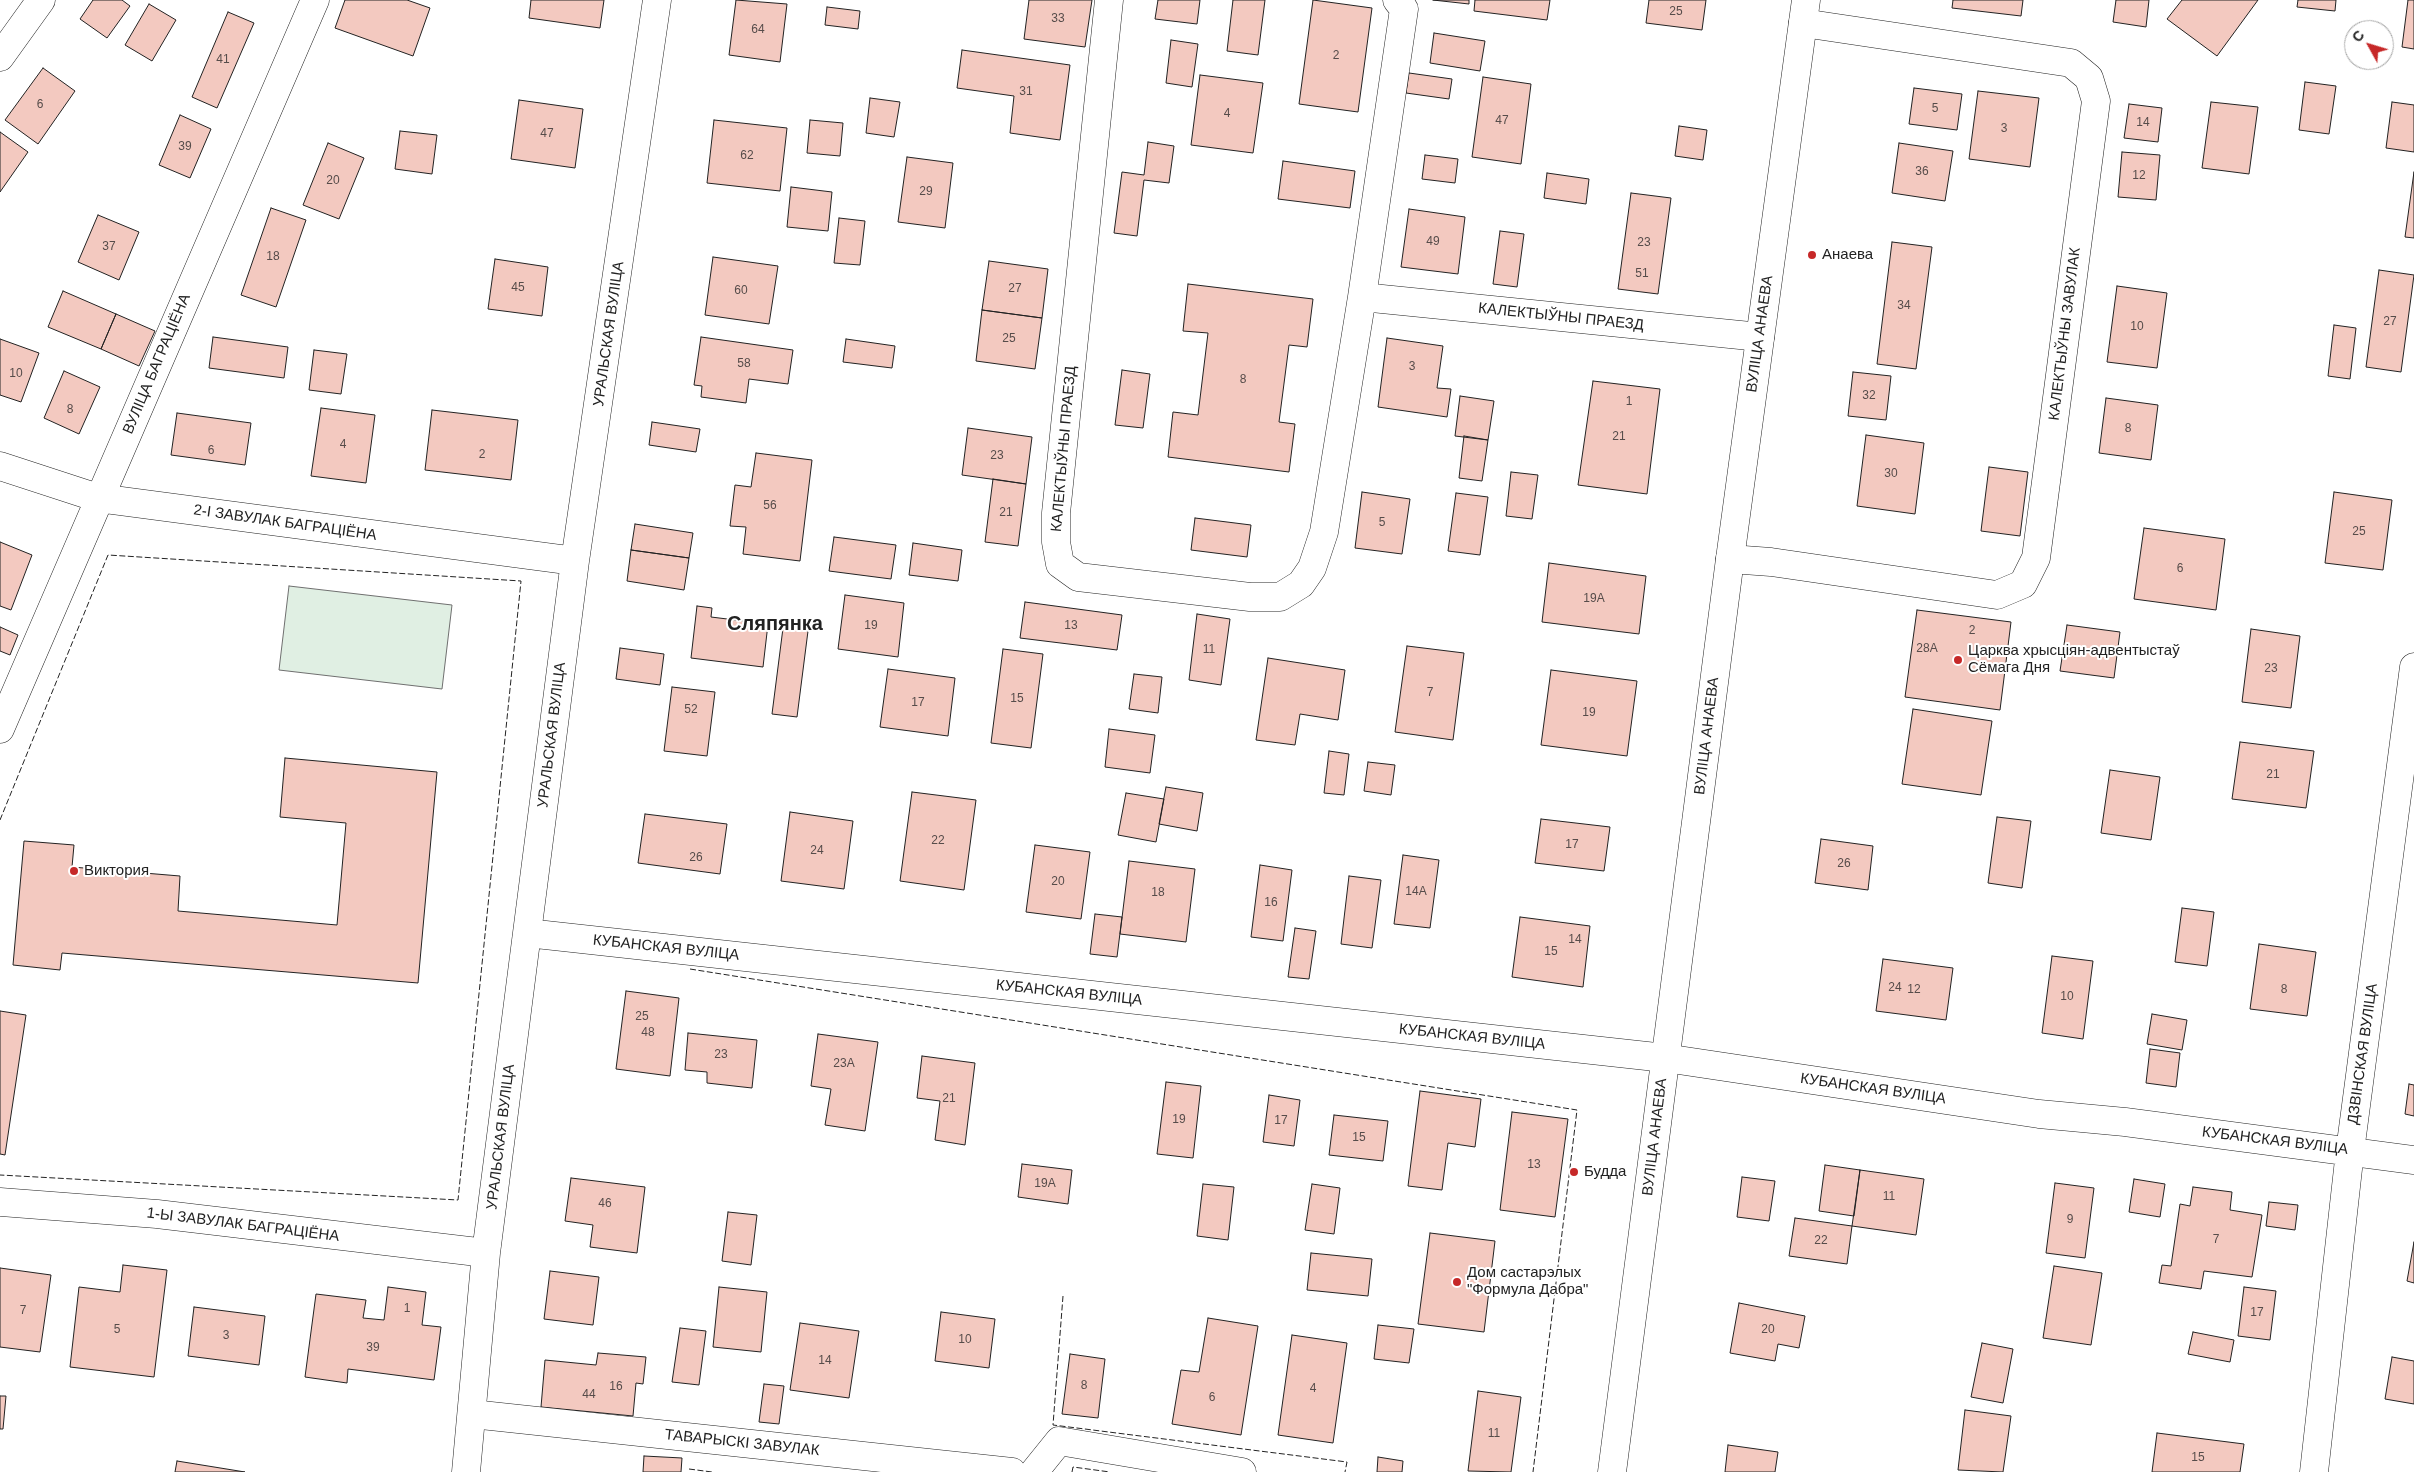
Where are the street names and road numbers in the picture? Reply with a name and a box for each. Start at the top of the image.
street label: КАЛЕКТЫЎНЫ ЗАВУЛАК [2045,247,2085,421]
street label: УРАЛЬСКАЯ ВУЛІЦА [590,260,628,408]
street label: ВУЛІЦА АНАЕВА [1743,274,1777,394]
street label: ВУЛІЦА БАГРАЦІЁНА [119,291,195,437]
street label: КАЛЕКТЫЎНЫ ПРАЕЗД [1477,299,1645,335]
street label: КАЛЕКТЫЎНЫ ПРАЕЗД [1048,365,1080,533]
street label: 2-І ЗАВУЛАК БАГРАЦІЁНА [192,501,378,545]
street label: УРАЛЬСКАЯ ВУЛІЦА [534,661,570,809]
street label: ВУЛІЦА АНАЕВА [1691,676,1723,796]
street label: КУБАНСКАЯ ВУЛІЦА [592,931,740,965]
street label: КУБАНСКАЯ ВУЛІЦА [995,976,1143,1010]
street label: ДЗВІНСКАЯ ВУЛІЦА [2344,982,2382,1126]
street label: КУБАНСКАЯ ВУЛІЦА [1398,1020,1546,1054]
street label: УРАЛЬСКАЯ ВУЛІЦА [483,1063,519,1211]
street label: КУБАНСКАЯ ВУЛІЦА [1799,1070,1947,1108]
street label: ВУЛІЦА АНАЕВА [1639,1077,1671,1197]
street label: КУБАНСКАЯ ВУЛІЦА [2201,1123,2349,1159]
street label: 1-Ы ЗАВУЛАК БАГРАЦІЁНА [146,1204,340,1246]
street label: ТАВАРЫСКІ ЗАВУЛАК [664,1426,820,1460]

